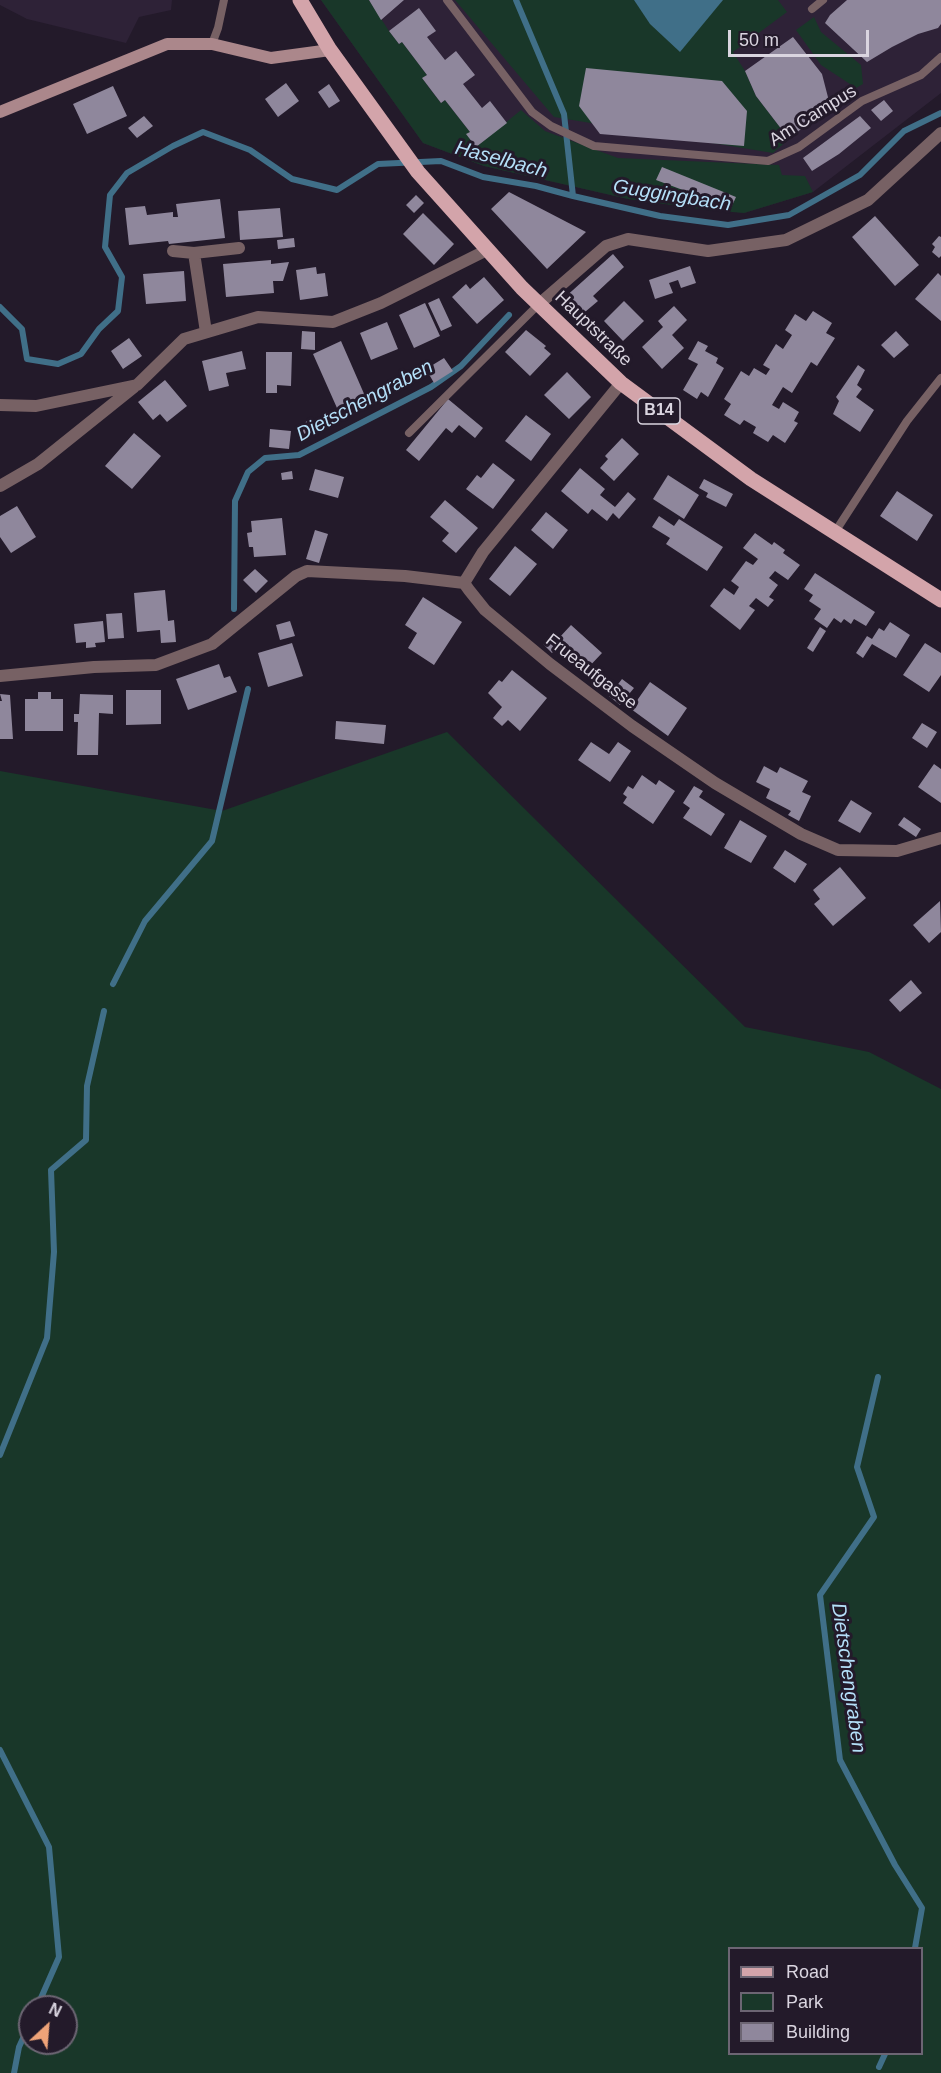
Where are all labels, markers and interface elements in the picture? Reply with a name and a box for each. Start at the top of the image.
scale bar [731,18,872,56]
text: 50 m [739,30,779,50]
street label: Am Campus [765,81,861,151]
water label: Haselbach [452,136,550,184]
water label: Guggingbach [611,175,733,217]
street label: Hauptstraße [550,287,636,371]
water label: Dietschengraben [293,355,437,447]
road number: B14 [638,398,680,424]
street label: Frueaufgasse [541,630,641,714]
water label: Dietschengraben [826,1601,870,1755]
legend [728,1947,923,2055]
text: Road [786,1962,829,1982]
text: Park [786,1992,823,2012]
north arrow [18,1995,78,2055]
text: N [46,2000,64,2020]
text: Building [786,2022,850,2042]

